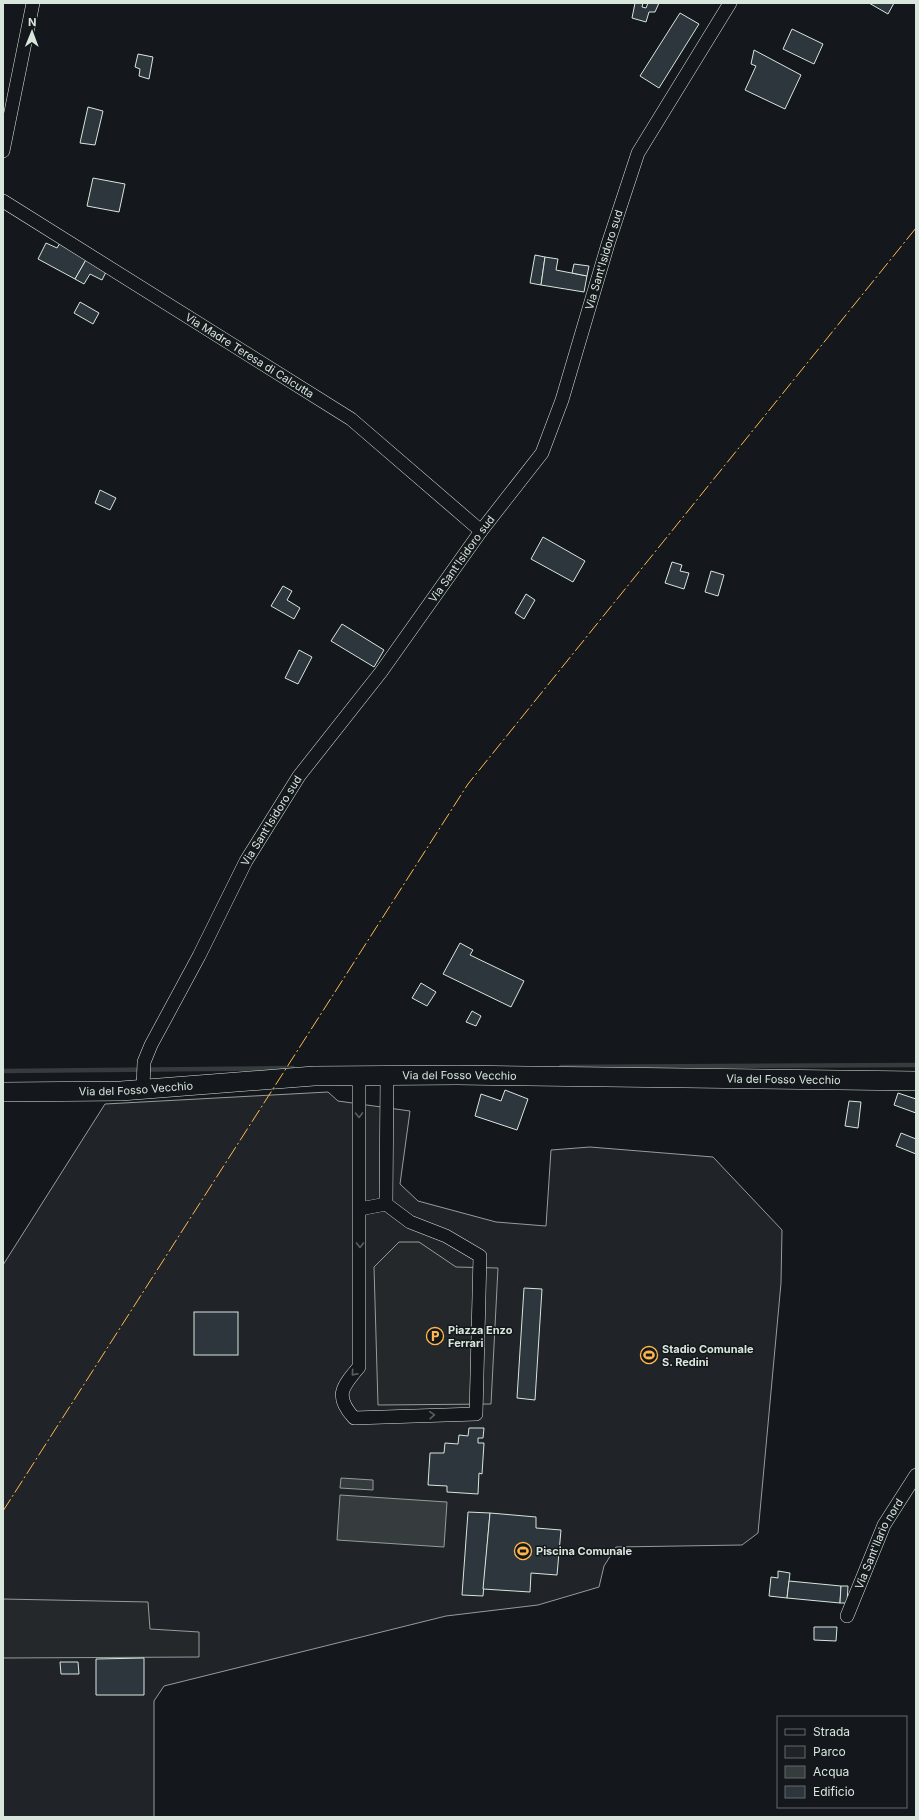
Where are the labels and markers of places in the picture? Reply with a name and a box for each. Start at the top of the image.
place label: Piazza Enzo Ferrari [448,1323,513,1350]
parking icon: Piazza Enzo Ferrari [425,1326,445,1346]
place label: Stadio Comunale S. Redini [662,1342,754,1369]
sports icon: Stadio Comunale S. Redini [639,1345,659,1365]
sports icon: Piscina Comunale [513,1541,533,1561]
place label: Piscina Comunale [536,1544,633,1558]

